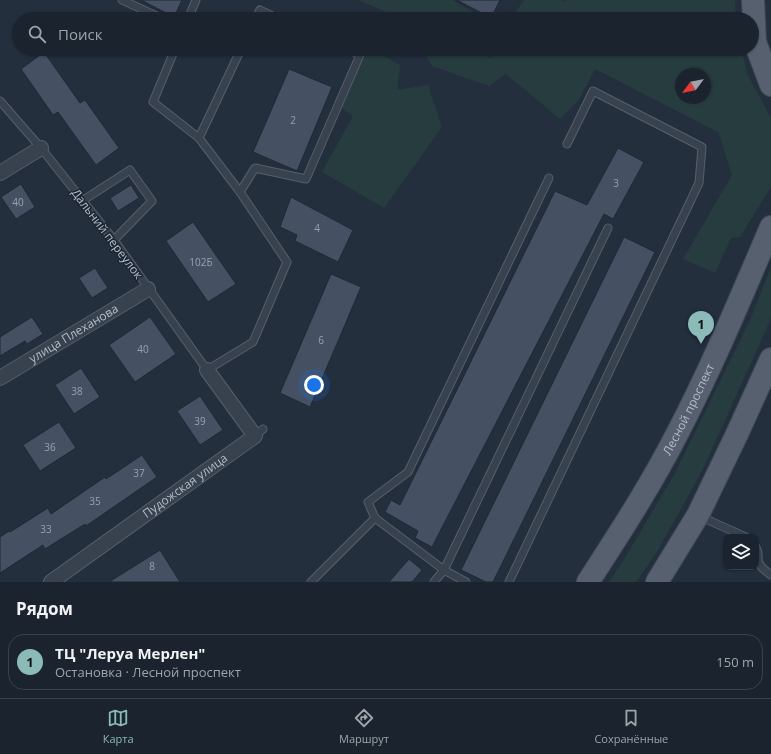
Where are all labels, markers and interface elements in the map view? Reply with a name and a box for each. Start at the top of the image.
search box [12,12,759,56]
icon: search [26,23,48,45]
text: Поиск [58,24,102,44]
north arrow [675,68,711,104]
house number: 2 [290,113,296,127]
house number: 3 [613,176,619,190]
street label: Дальний переулок [68,185,148,283]
house number: 40 [12,195,24,209]
house number: 4 [314,221,320,235]
house number: 102Б [189,255,213,269]
street label: улица Плеханова [26,300,121,367]
pin: 1 [688,311,714,344]
house number: 6 [318,333,324,347]
house number: 40 [137,342,149,356]
street label: Лесной проспект [658,360,718,458]
your location [304,375,324,395]
house number: 38 [71,384,83,398]
house number: 39 [194,414,206,428]
house number: 36 [44,440,56,454]
street label: Пудожская улица [139,449,231,522]
house number: 37 [133,466,145,480]
house number: 35 [89,494,101,508]
house number: 33 [40,522,52,536]
map controls [723,534,759,570]
button: layers [723,534,759,570]
house number: 8 [149,559,155,573]
text: Рядом [16,597,73,620]
text: ТЦ "Леруа Мерлен" [55,643,205,663]
text: 1 [26,653,34,671]
text: 150 m [716,653,754,671]
text: Остановка · Лесной проспект [55,663,241,681]
tab: Карта [103,707,134,746]
tab: Маршрут [339,707,389,746]
tab: Сохранённые [594,707,668,746]

